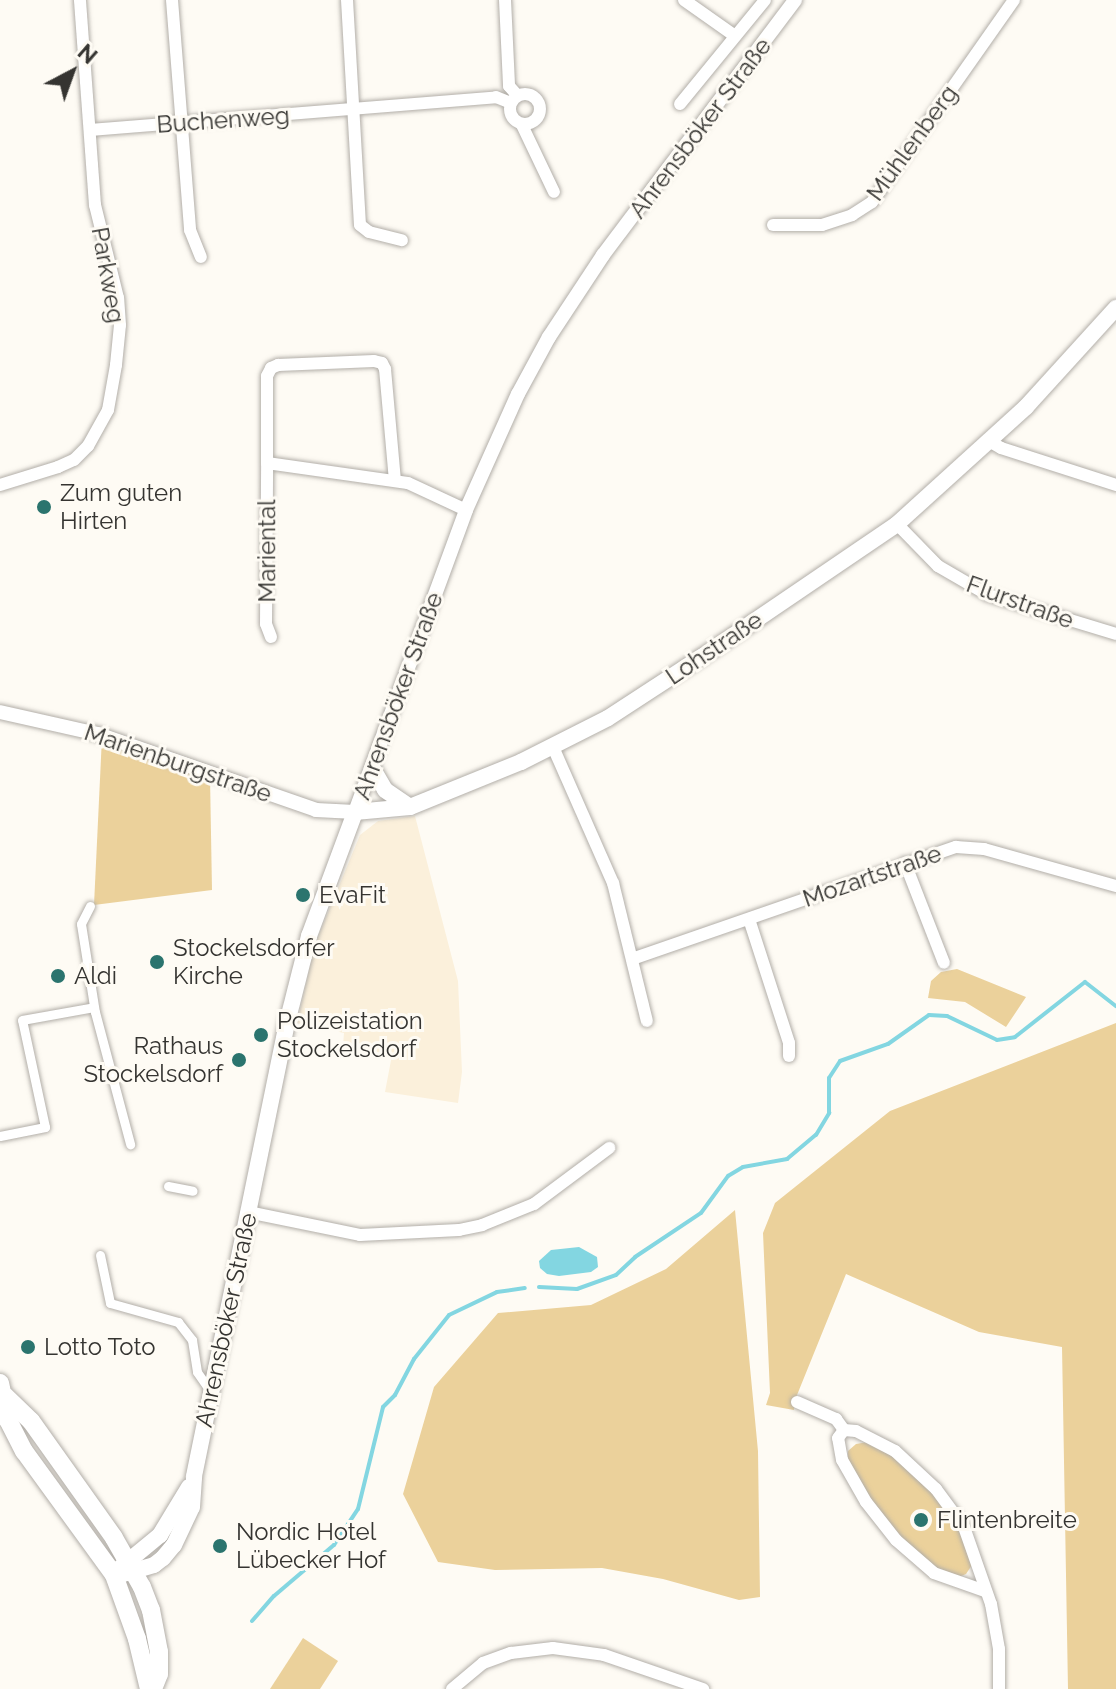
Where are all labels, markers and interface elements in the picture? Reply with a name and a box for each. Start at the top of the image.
north arrow [32,32,112,112]
street label: Ahrensböker Straße [623,32,777,224]
text: N [73,39,103,69]
street label: Mühlenberg [860,80,964,206]
street label: Buchenweg [156,101,290,139]
street label: Parkweg [85,225,131,325]
place label: Zum guten Hirten [60,479,182,535]
marker: Zum guten Hirten [35,498,53,516]
street label: Mariental [253,499,281,603]
street label: Flurstraße [963,569,1077,635]
street label: Ahrensböker Straße [347,588,449,804]
street label: Lohstraße [660,605,768,691]
street label: Marienburgstraße [81,717,275,809]
street label: Mozartstraße [799,839,945,913]
place label: EvaFit [319,881,386,909]
marker: EvaFit [294,886,312,904]
place label: Stockelsdorfer Kirche [173,934,335,990]
marker: Stockelsdorfer Kirche [148,953,166,971]
place label: Aldi [74,962,117,990]
marker: Aldi [49,967,67,985]
place label: Polizeistation Stockelsdorf [277,1007,423,1063]
marker: Polizeistation Stockelsdorf [252,1026,270,1044]
place label: Rathaus Stockelsdorf [84,1032,223,1088]
marker: Rathaus Stockelsdorf [230,1051,248,1069]
street label: Ahrensböker Straße [189,1210,263,1430]
place label: Lotto Toto [44,1333,156,1361]
marker: Lotto Toto [19,1338,37,1356]
place label: Flintenbreite [937,1506,1077,1534]
marker: Flintenbreite [912,1511,930,1529]
place label: Nordic Hotel Lübecker Hof [236,1518,386,1574]
marker: Nordic Hotel Lübecker Hof [211,1537,229,1555]

